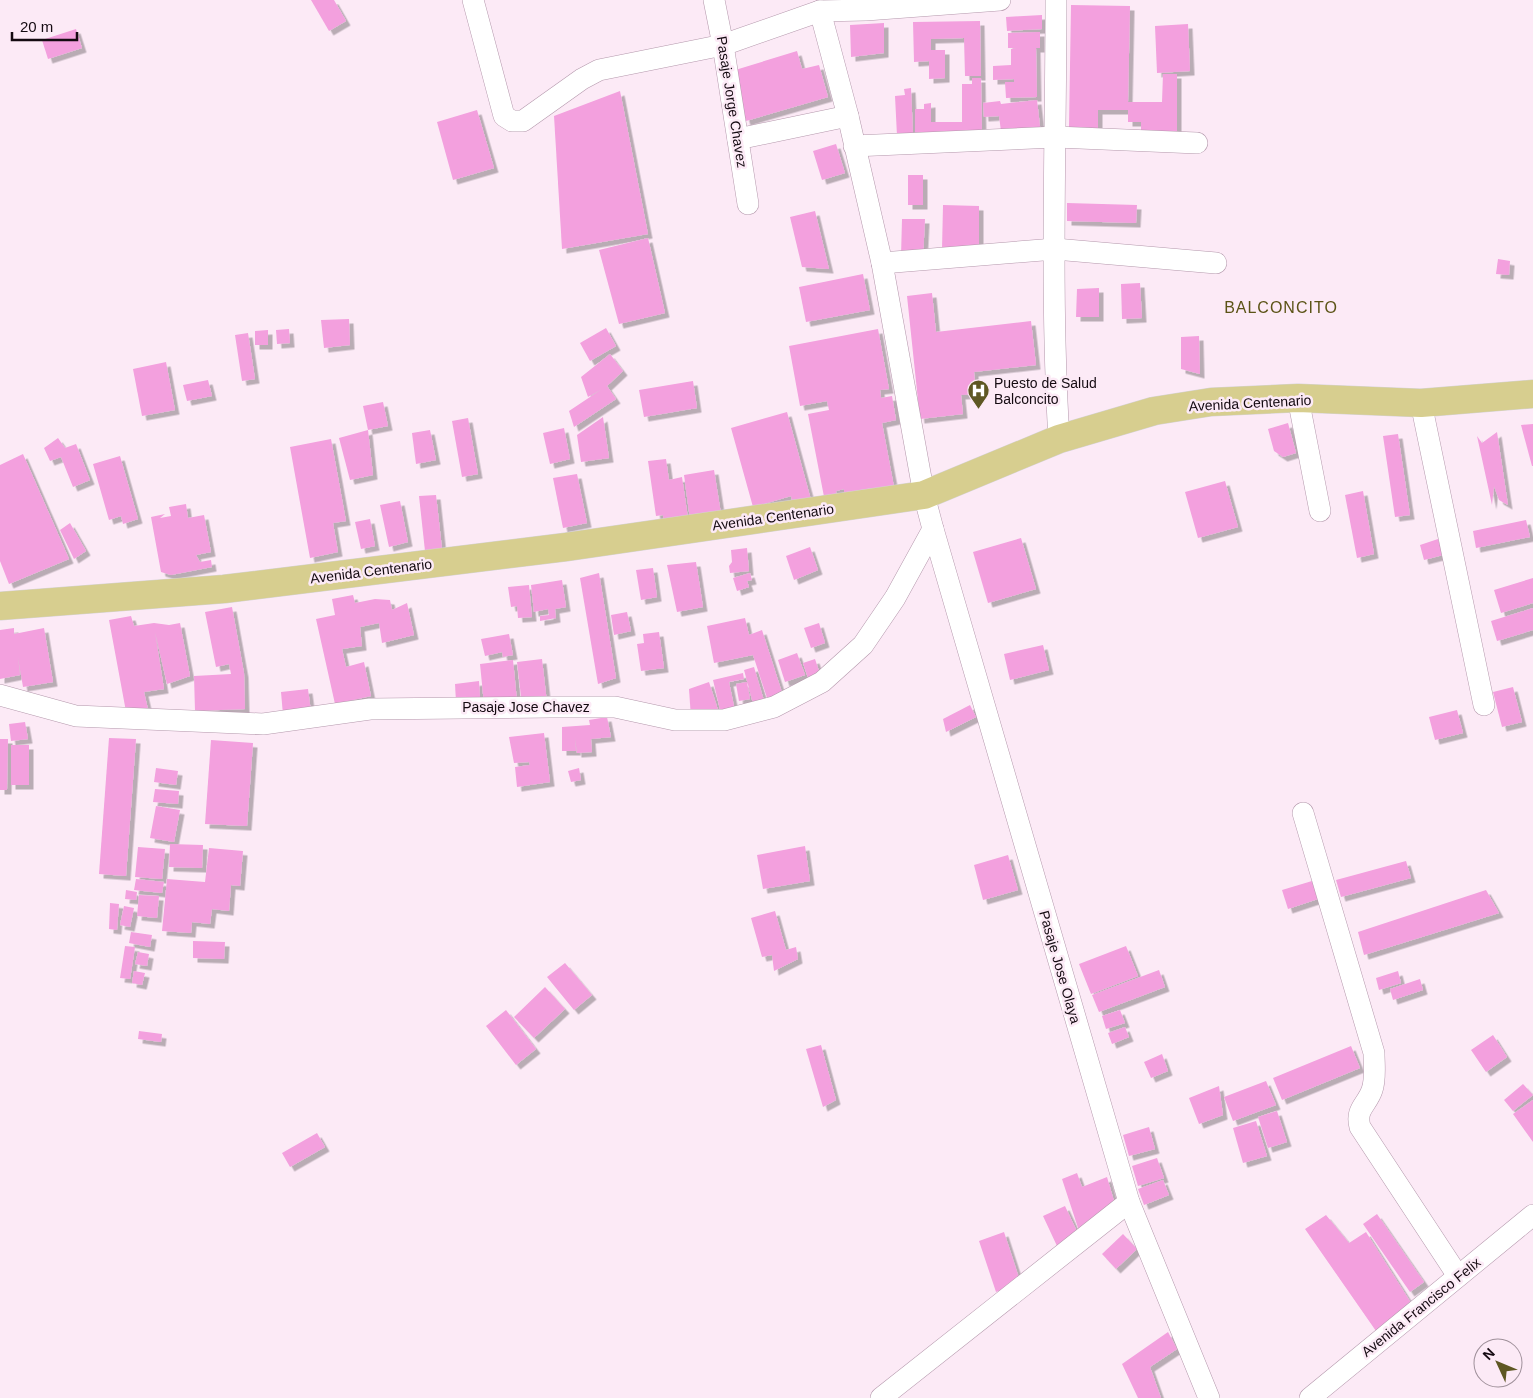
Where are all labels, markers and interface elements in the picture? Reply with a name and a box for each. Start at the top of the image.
scale bar [12,10,78,42]
text: 20 m [20,18,53,35]
street label: Pasaje Jorge Chavez [714,35,750,169]
district label: BALCONCITO [1224,299,1338,316]
place label: Puesto de Salud Balconcito [994,375,1097,407]
hospital icon: Puesto de Salud Balconcito [966,379,990,410]
street label: Avenida Centenario [1188,392,1312,414]
street label: Avenida Centenario [711,501,835,533]
street label: Avenida Centenario [309,556,433,586]
street label: Pasaje Jose Chavez [462,699,590,715]
street label: Pasaje Jose Olaya [1036,909,1084,1026]
street label: Avenida Francisco Felix [1358,1254,1484,1360]
north arrow [1473,1338,1523,1388]
text: N [1479,1345,1498,1363]

